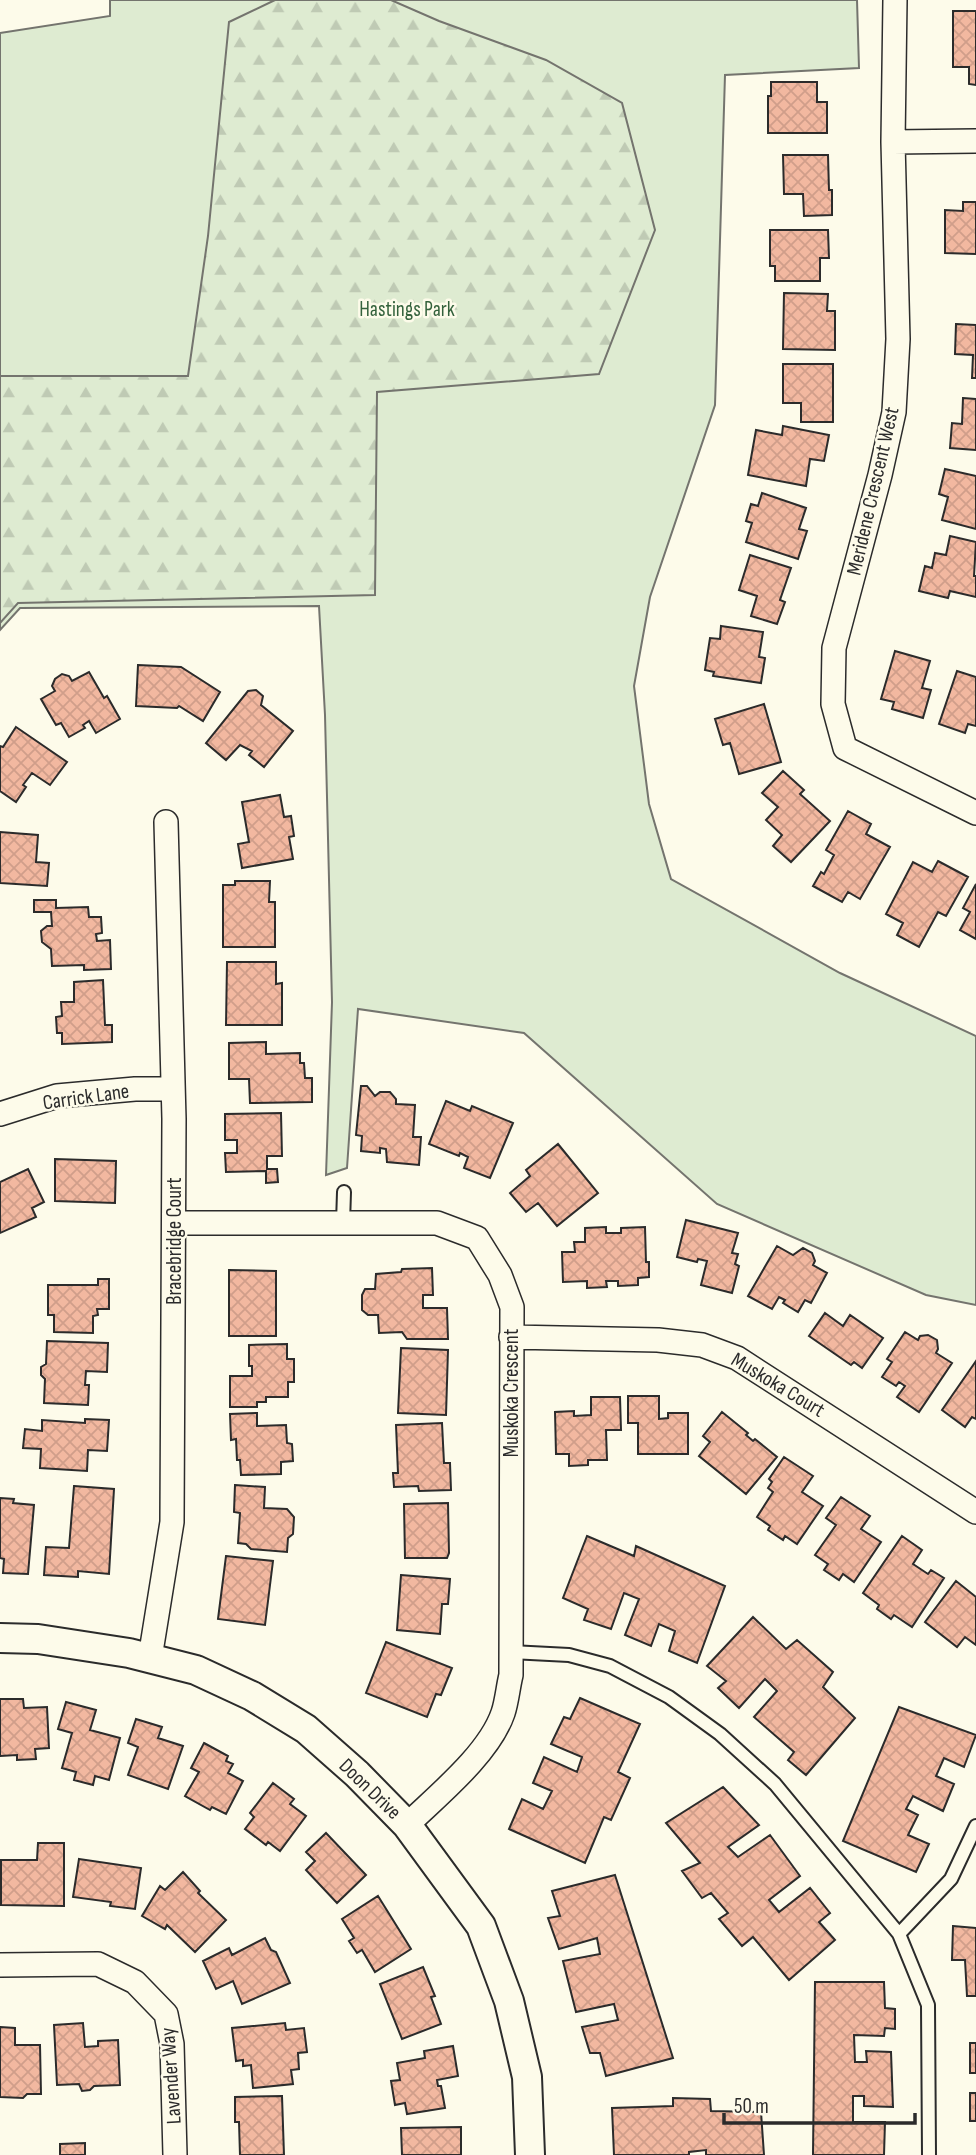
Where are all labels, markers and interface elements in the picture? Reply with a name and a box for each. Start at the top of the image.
park label: Hastings Park [359,297,455,322]
street label: Meridene Crescent West [841,404,905,578]
street label: Carrick Lane [41,1079,131,1115]
street label: Bracebridge Court [162,1177,187,1305]
street label: Muskoka Crescent [499,1329,524,1457]
street label: Muskoka Court [727,1347,829,1423]
street label: Doon Drive [334,1753,406,1825]
street label: Lavender Way [155,2027,187,2125]
scale bar [724,2082,915,2126]
text: 50 m [734,2094,769,2119]

